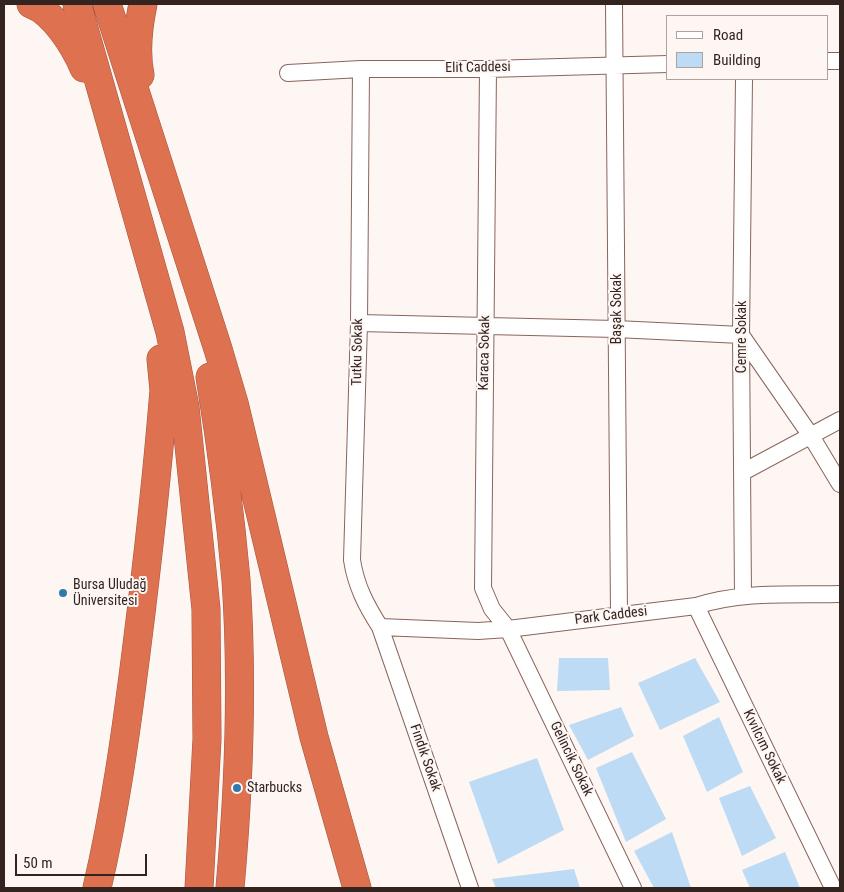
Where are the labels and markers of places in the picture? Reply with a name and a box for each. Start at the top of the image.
place label: Bursa Uludağ Üniversitesi [73,577,146,610]
marker: Bursa Uludağ Üniversitesi [57,587,69,599]
place label: Starbucks [247,780,302,796]
marker: Starbucks [231,782,243,794]

